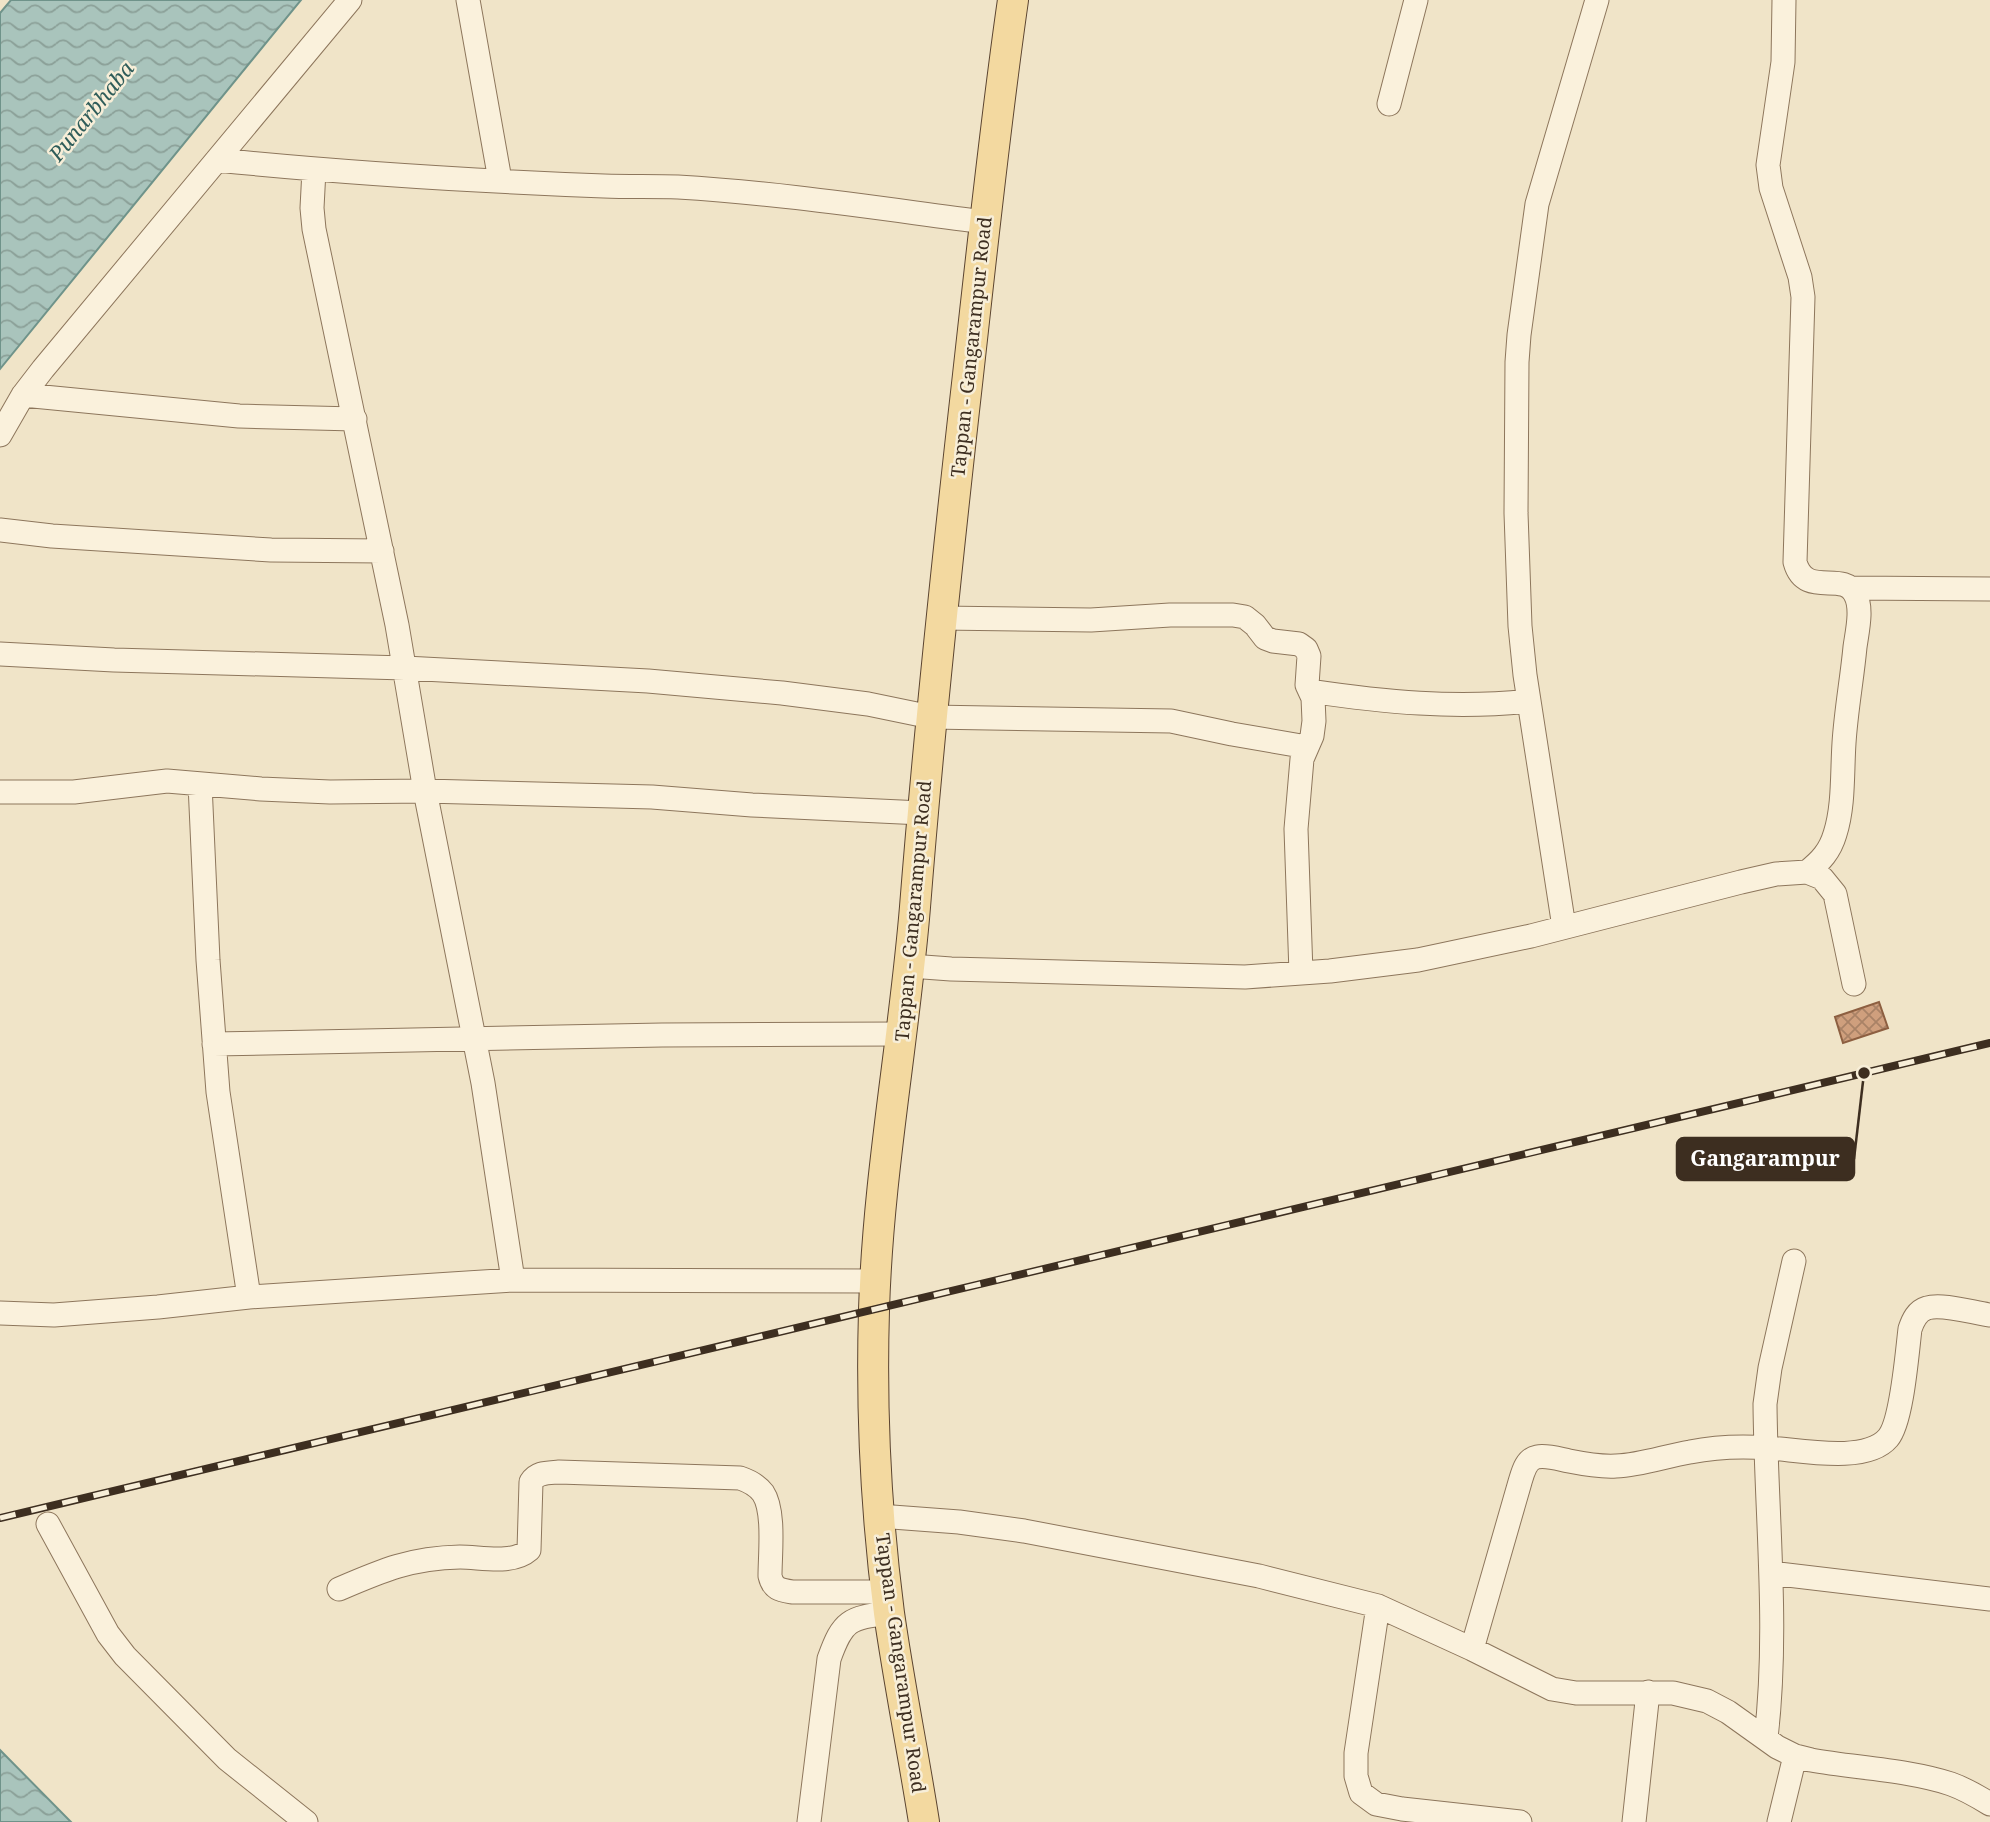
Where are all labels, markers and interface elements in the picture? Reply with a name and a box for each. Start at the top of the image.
water label: Punarbhaba [42,55,140,167]
street label: Tappan - Gangarampur Road [944,215,998,479]
street label: Tappan - Gangarampur Road [889,779,937,1043]
callout: Gangarampur [1677,1138,1854,1180]
text: Gangarampur [1690,1144,1840,1172]
street label: Tappan - Gangarampur Road [870,1532,932,1795]

